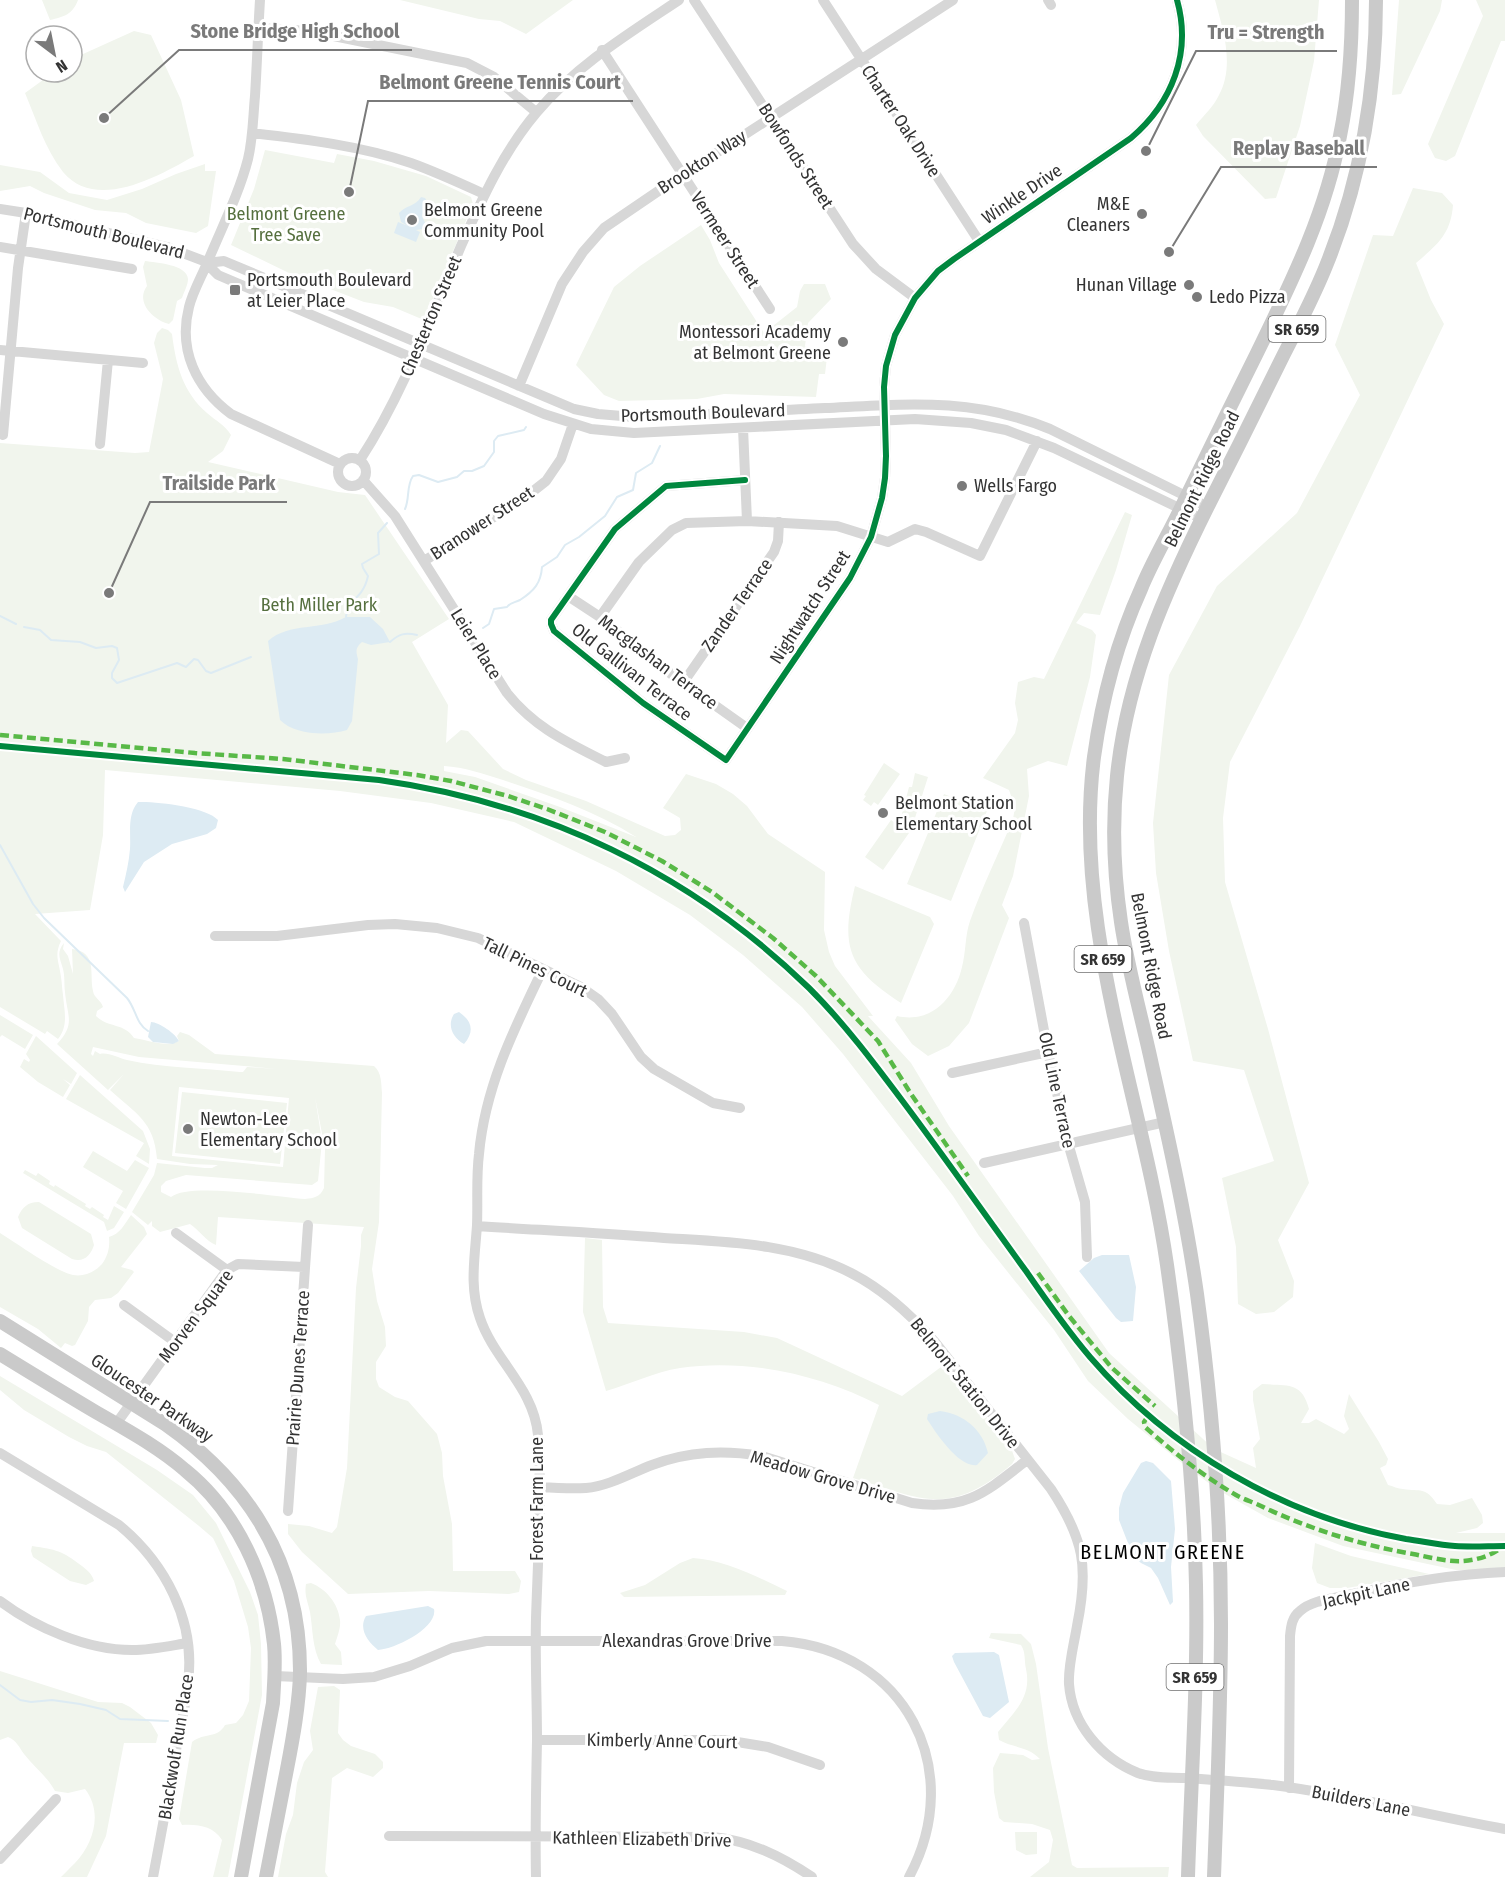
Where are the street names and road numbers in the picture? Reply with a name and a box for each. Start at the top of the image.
street label: Charter Oak Drive [857,61,945,181]
street label: Bowfonds Street [754,99,838,213]
street label: Brookton Way [654,125,750,199]
street label: Winkle Drive [978,159,1066,229]
street label: Vermeer Street [686,188,764,292]
street label: Portsmouth Boulevard [21,202,187,264]
street label: Chesterton Street [396,252,466,380]
road number: SR 659 [1268,316,1326,342]
street label: Portsmouth Boulevard [620,399,786,427]
street label: Belmont Ridge Road [1159,407,1245,551]
street label: Branower Street [426,481,538,565]
street label: Nightwatch Street [765,546,855,668]
street label: Zander Terrace [697,554,777,656]
street label: Leier Place [446,605,506,684]
street label: Macglashan Terrace [594,610,722,714]
street label: Old Gallivan Terrace [568,618,697,726]
street label: Belmont Ridge Road [1126,891,1176,1041]
street label: Tall Pines Court [479,932,591,1002]
road number: SR 659 [1074,946,1132,972]
street label: Old Line Terrace [1034,1030,1080,1150]
street label: Morven Square [154,1265,238,1367]
street label: Prairie Dunes Terrace [282,1290,314,1446]
street label: Belmont Station Drive [906,1313,1024,1453]
street label: Gloucester Parkway [87,1349,217,1447]
street label: Forest Farm Lane [526,1437,548,1561]
street label: Meadow Grove Drive [748,1446,898,1508]
street label: Jackpit Lane [1320,1573,1412,1613]
street label: Alexandras Grove Drive [602,1630,772,1652]
road number: SR 659 [1166,1664,1224,1690]
street label: Blackwolf Run Place [154,1673,198,1821]
street label: Kimberly Anne Court [586,1729,738,1753]
street label: Builders Lane [1310,1781,1412,1821]
street label: Kathleen Elizabeth Drive [552,1826,732,1852]

